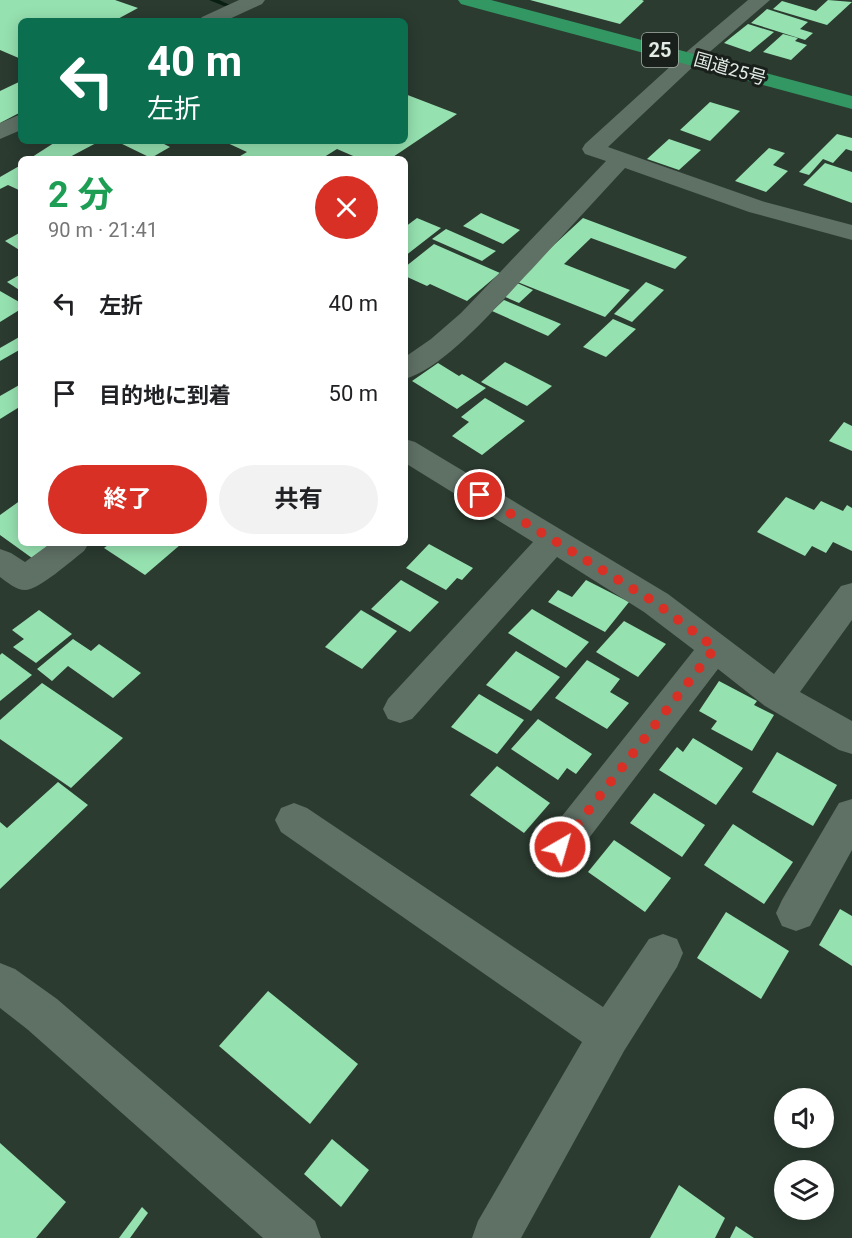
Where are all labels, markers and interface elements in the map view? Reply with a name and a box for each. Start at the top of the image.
road number: 25 [642,33,678,67]
text: 40 m [147,37,242,86]
icon: left [48,42,126,120]
street label: 国道25号 [692,48,769,89]
text: 左折 [147,93,201,125]
text: 2 分 [48,174,114,216]
button: close [315,176,378,239]
text: 90 m · 21:41 [48,218,158,242]
icon: left [48,287,81,320]
text: 40 m [329,291,378,316]
text: 左折 [99,293,143,318]
icon: arrive [48,377,81,410]
text: 50 m [329,381,378,406]
text: 目的地に到着 [99,383,231,408]
button: 終了 [48,465,207,534]
button: 共有 [219,465,378,534]
pin [454,469,505,520]
icon: arrive [463,478,496,511]
position arrow [528,815,592,879]
map controls [774,1088,834,1220]
button: sound [774,1088,834,1148]
button: layers [774,1160,834,1220]

